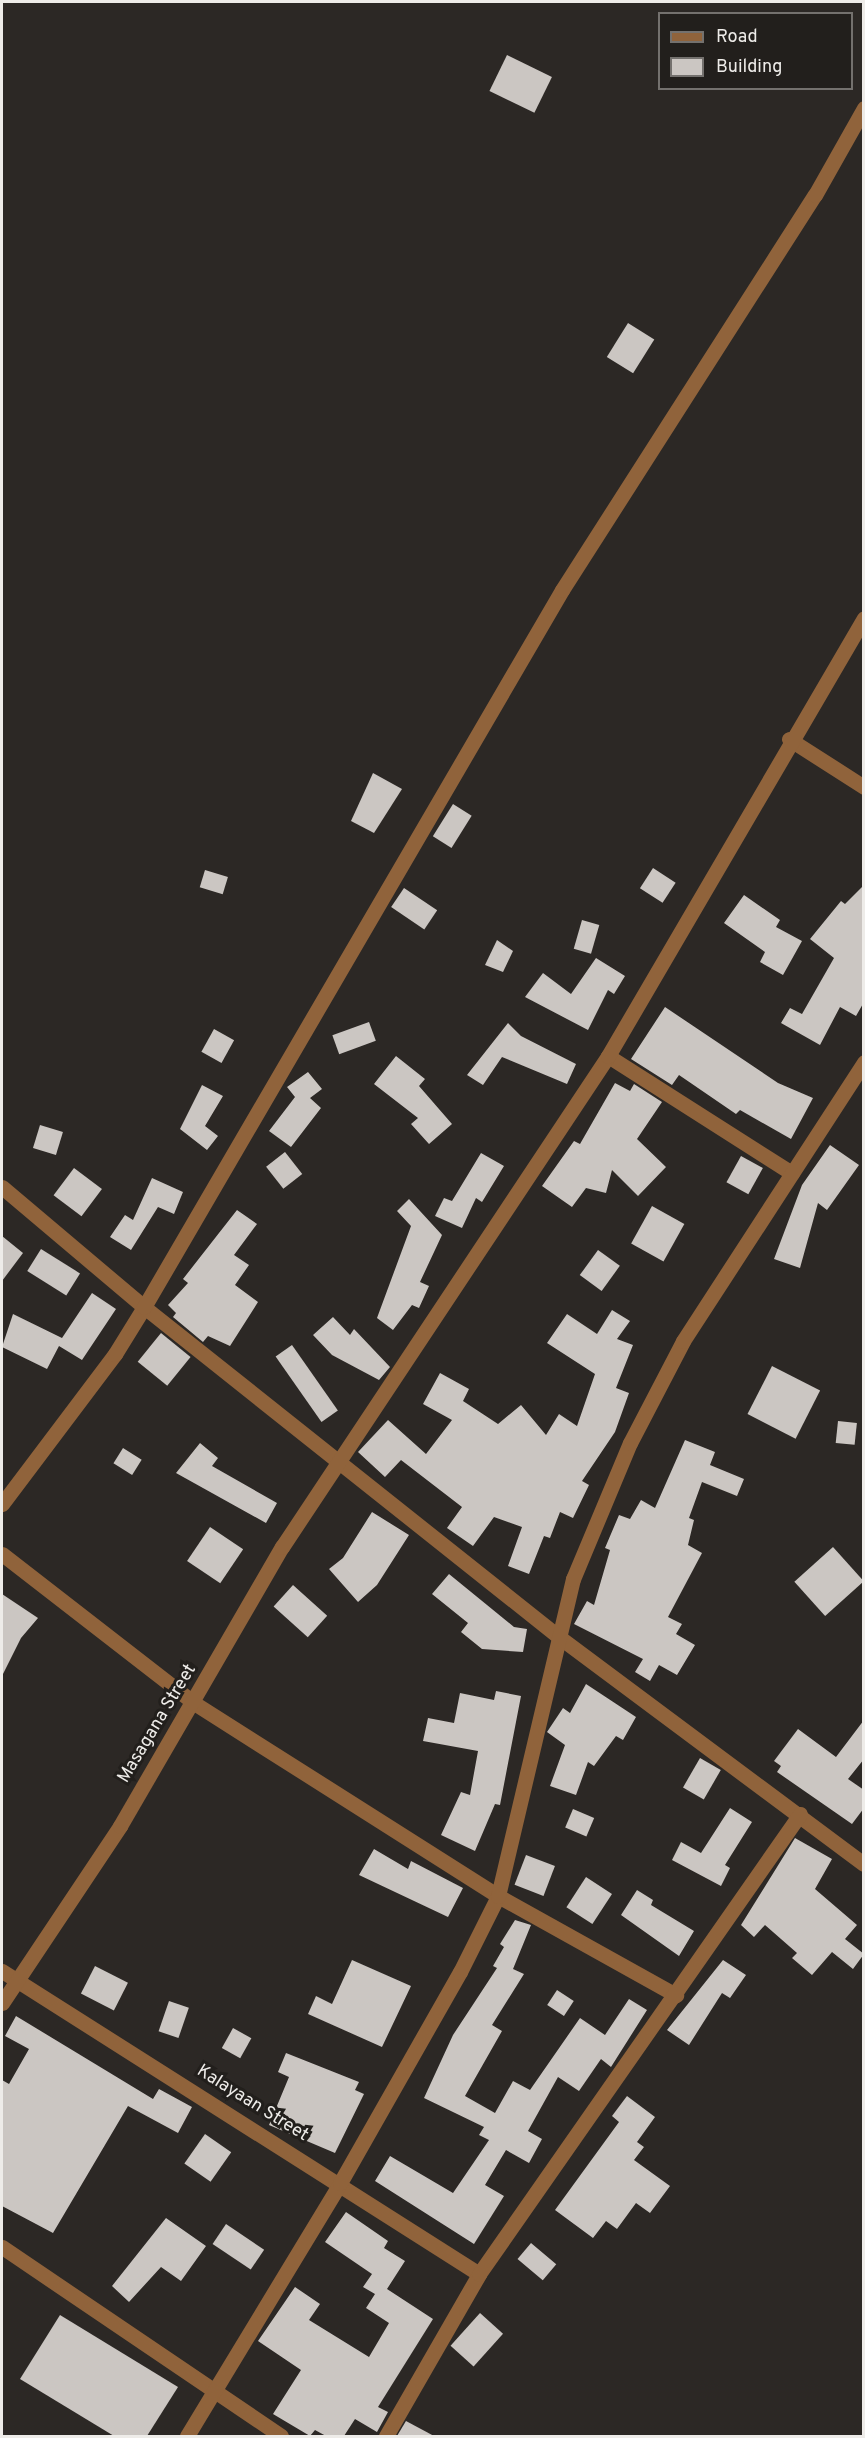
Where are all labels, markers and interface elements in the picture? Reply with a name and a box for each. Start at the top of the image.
legend [658,12,853,90]
text: Road [716,26,758,49]
text: Building [716,56,782,79]
street label: Masagana Street [114,1661,202,1787]
street label: Kalayaan Street [192,2061,312,2147]

